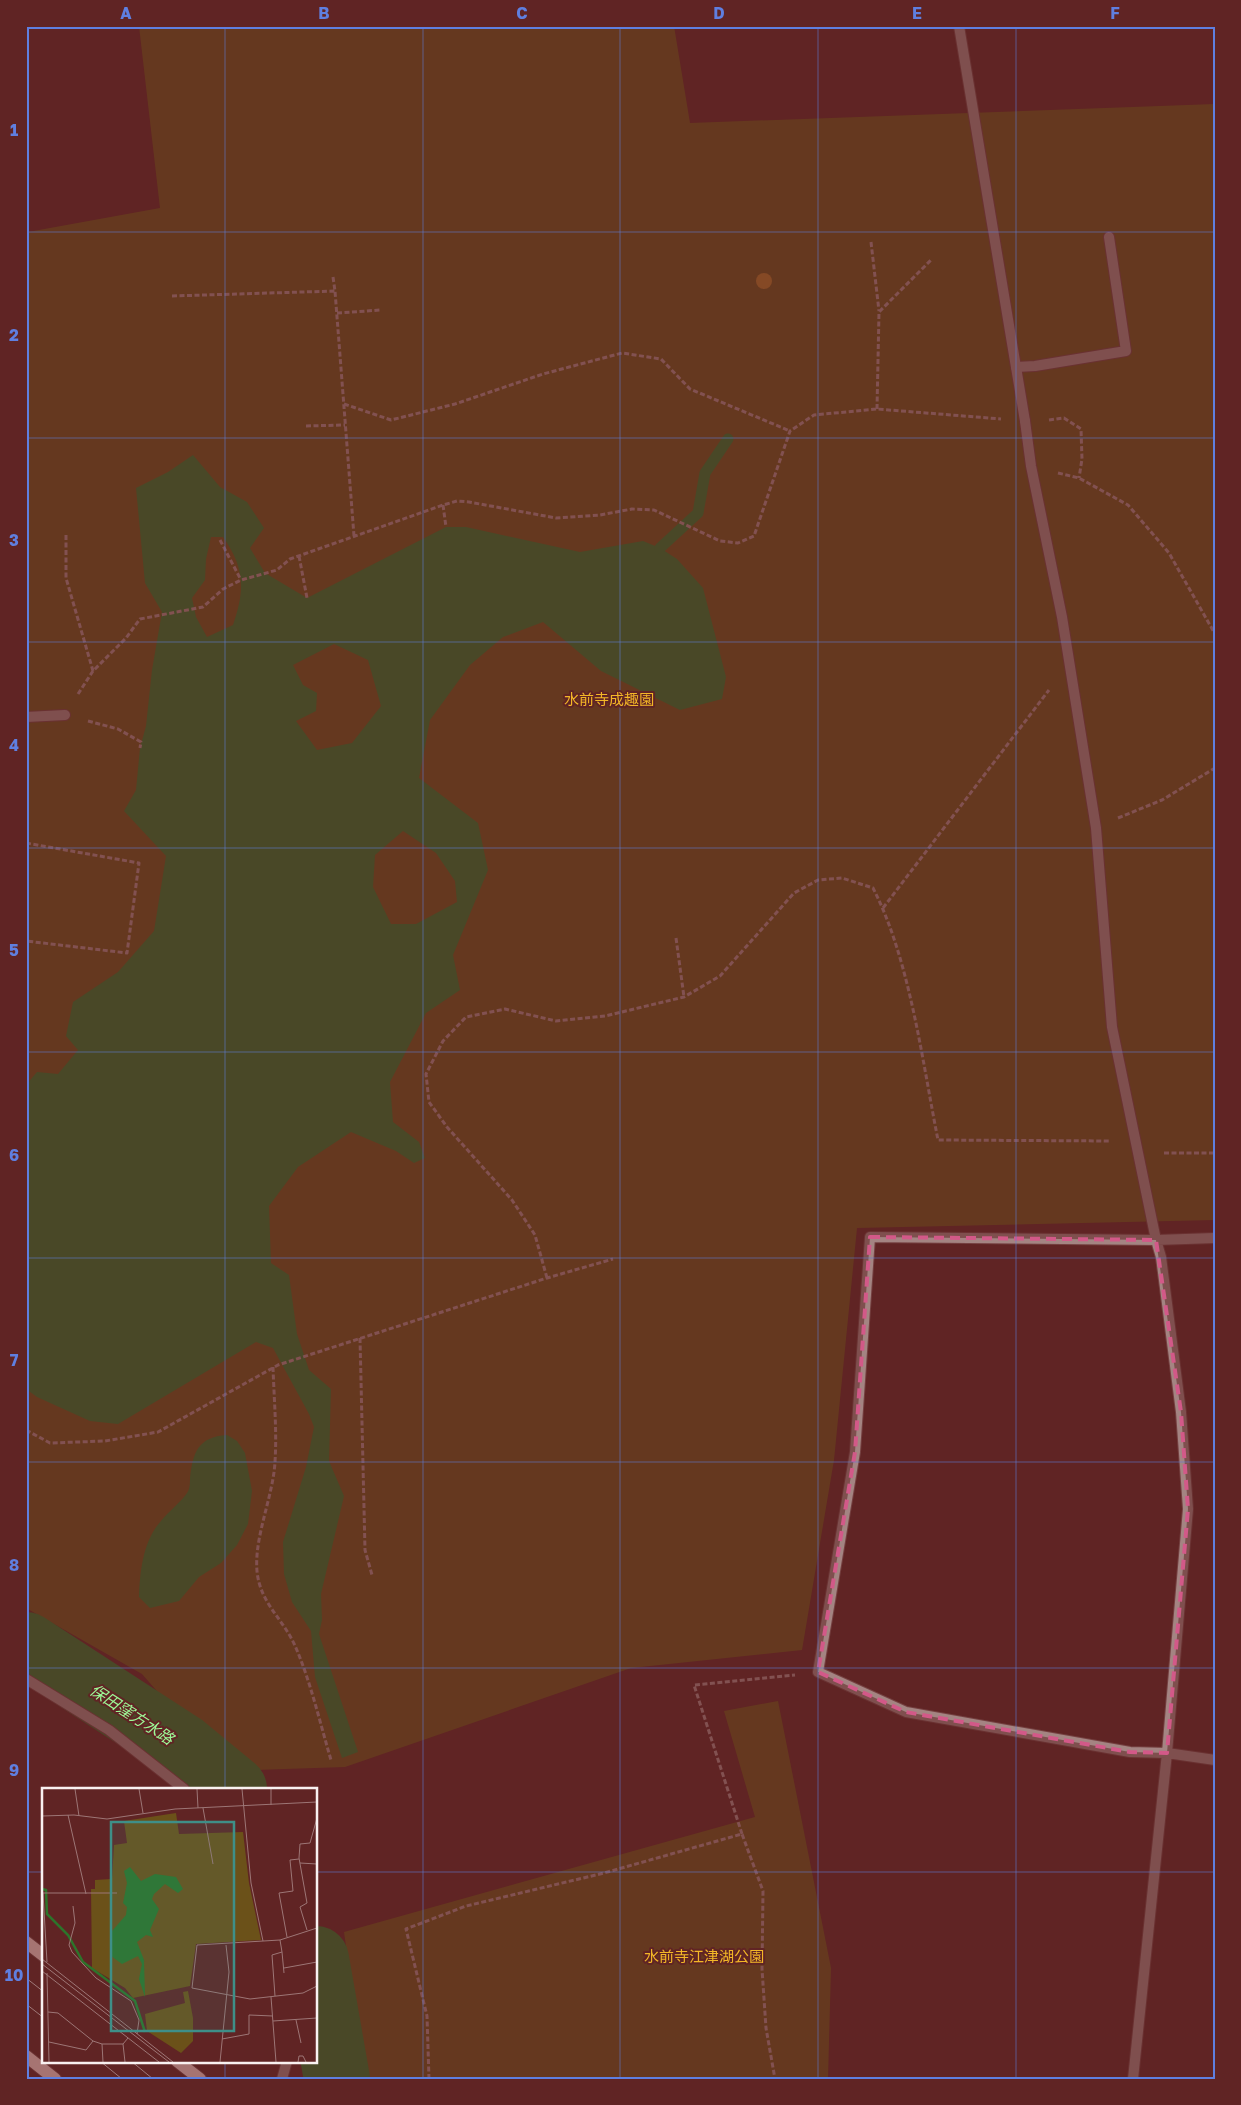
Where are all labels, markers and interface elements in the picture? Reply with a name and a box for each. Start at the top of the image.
text: A [120,3,132,23]
text: B [318,3,330,23]
text: C [516,3,528,23]
text: D [713,3,725,23]
text: E [912,3,922,23]
text: F [1110,3,1120,23]
text: 1 [10,120,18,140]
text: 2 [9,325,19,345]
text: 3 [9,530,19,550]
park label: 水前寺成趣園 [564,690,654,708]
text: 4 [9,735,19,755]
text: 5 [9,940,19,960]
text: 6 [9,1145,19,1165]
text: 7 [10,1350,19,1370]
text: 8 [9,1555,19,1575]
water label: 保田窪方水路 [86,1679,179,1750]
text: 9 [9,1760,19,1780]
inset map [42,1788,318,2062]
park label: 水前寺江津湖公園 [644,1947,764,1965]
text: 10 [5,1965,23,1985]

